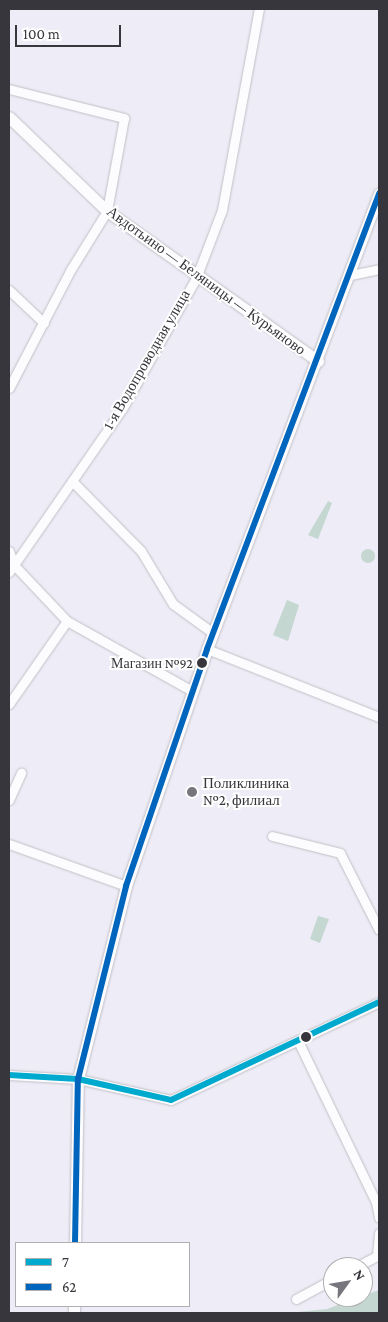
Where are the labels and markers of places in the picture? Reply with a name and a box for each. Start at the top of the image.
place label: Магазин №92 [111,655,193,671]
marker: Магазин №92 [197,658,207,668]
place label: Поликлиника №2, филиал [203,774,289,809]
marker: Поликлиника №2, филиал [185,785,199,799]
unlabelled marker [301,1032,311,1042]

